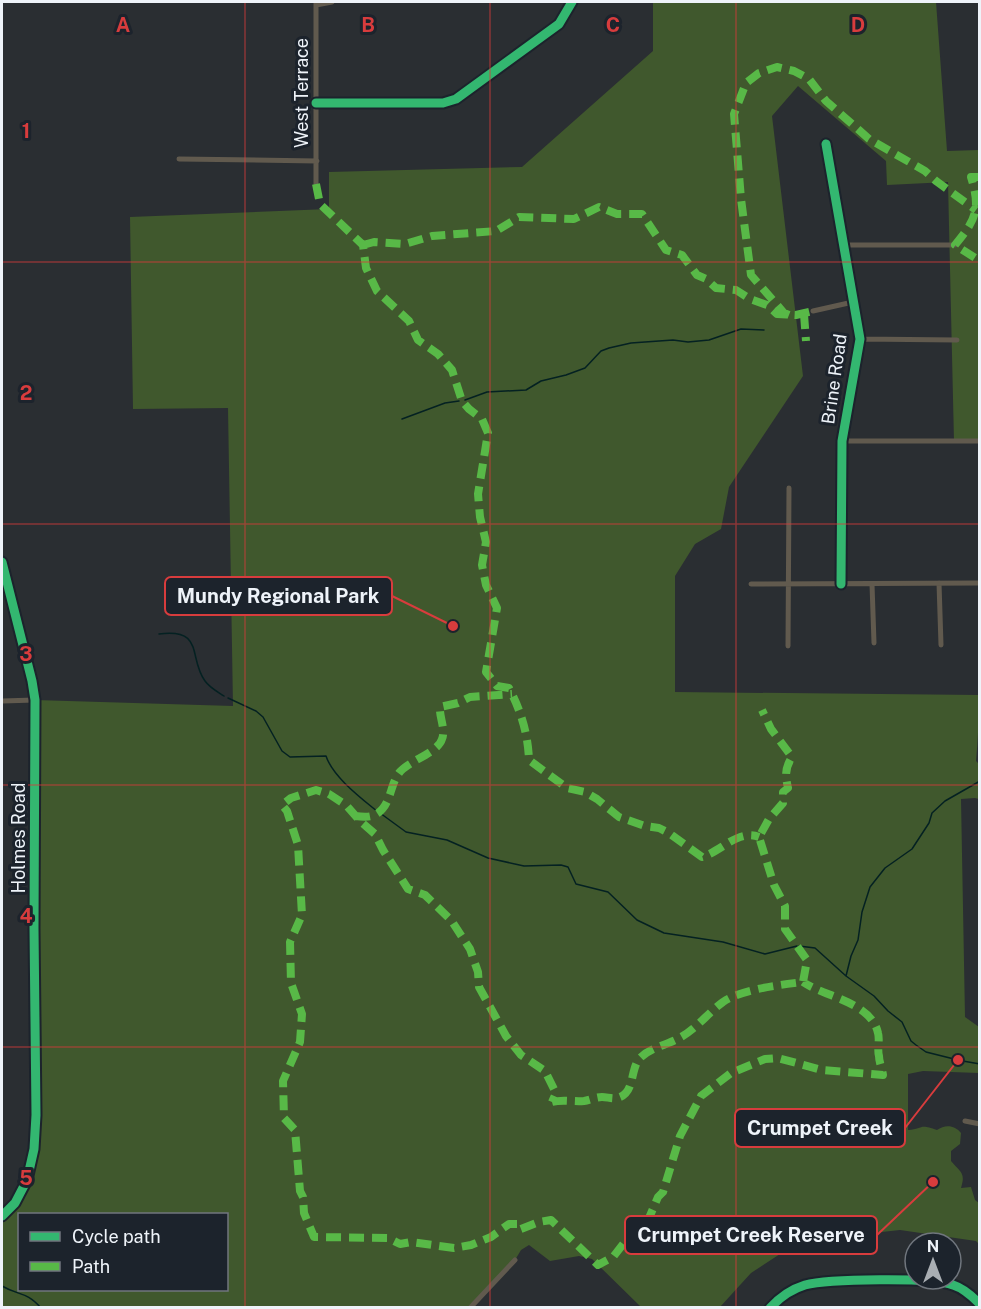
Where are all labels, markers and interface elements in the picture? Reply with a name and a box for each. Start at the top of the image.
text: A [116,13,130,37]
text: B [361,13,375,37]
text: C [606,13,620,37]
text: D [851,13,865,37]
street label: West Terrace [291,38,312,148]
text: 1 [22,119,30,143]
street label: Brine Road [817,332,851,426]
text: 2 [20,381,32,405]
callout: Mundy Regional Park [165,577,392,615]
text: Mundy Regional Park [177,584,380,608]
text: 3 [19,642,33,666]
street label: Holmes Road [8,783,29,893]
text: 4 [19,904,33,928]
callout: Crumpet Creek [735,1109,905,1147]
text: Crumpet Creek [747,1116,893,1140]
text: 5 [19,1166,33,1190]
legend [18,1213,228,1291]
callout: Crumpet Creek Reserve [625,1216,877,1254]
text: Crumpet Creek Reserve [637,1223,865,1247]
text: Cycle path [72,1226,161,1247]
north arrow [903,1231,963,1291]
text: N [927,1237,939,1256]
text: Path [72,1256,110,1277]

